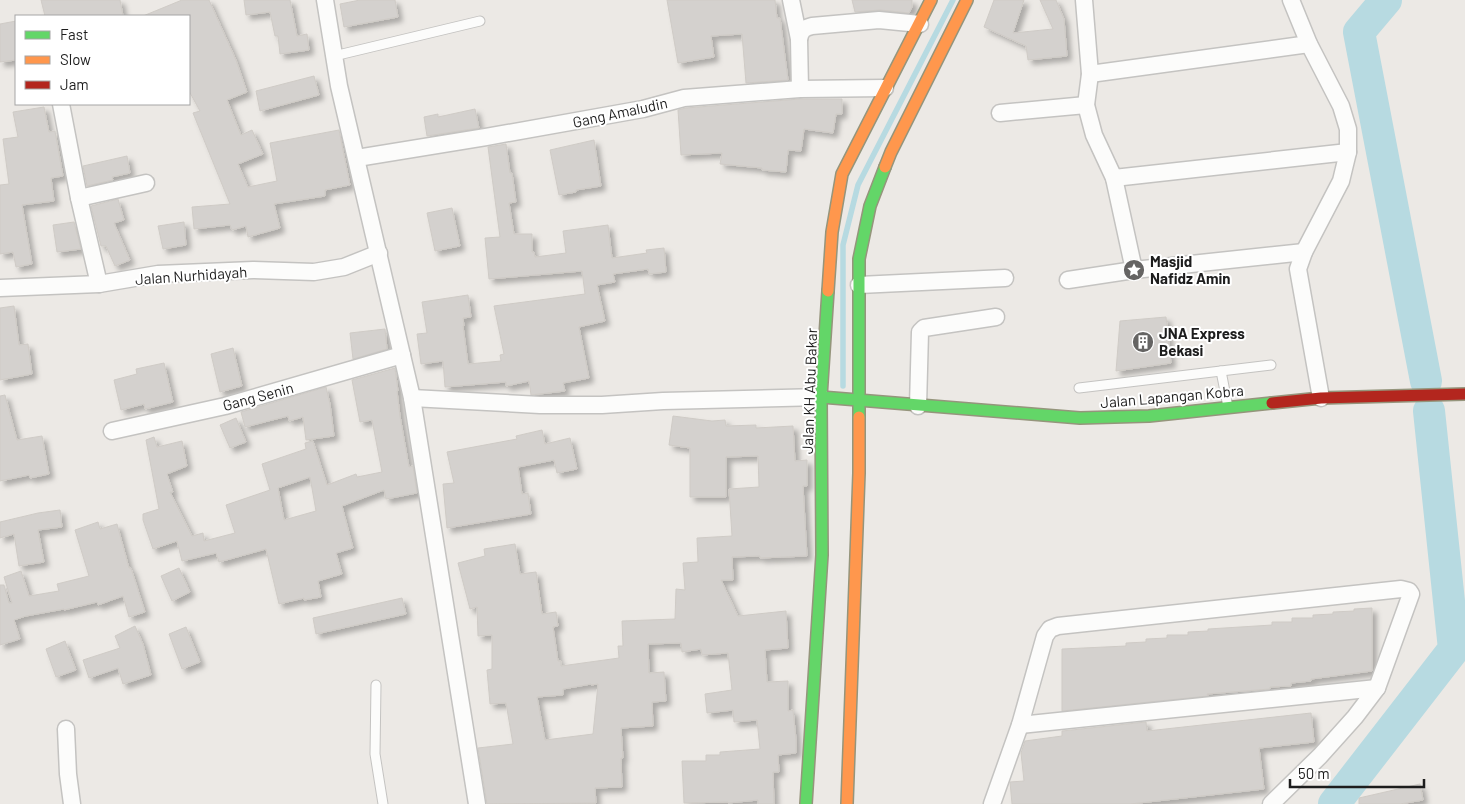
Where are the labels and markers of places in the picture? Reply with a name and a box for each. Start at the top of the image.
place label: Masjid Nafidz Amin [1150,252,1231,287]
place icon: Masjid Nafidz Amin [1122,258,1146,282]
place label: JNA Express Bekasi [1159,324,1245,359]
building icon: JNA Express Bekasi [1131,330,1155,354]

